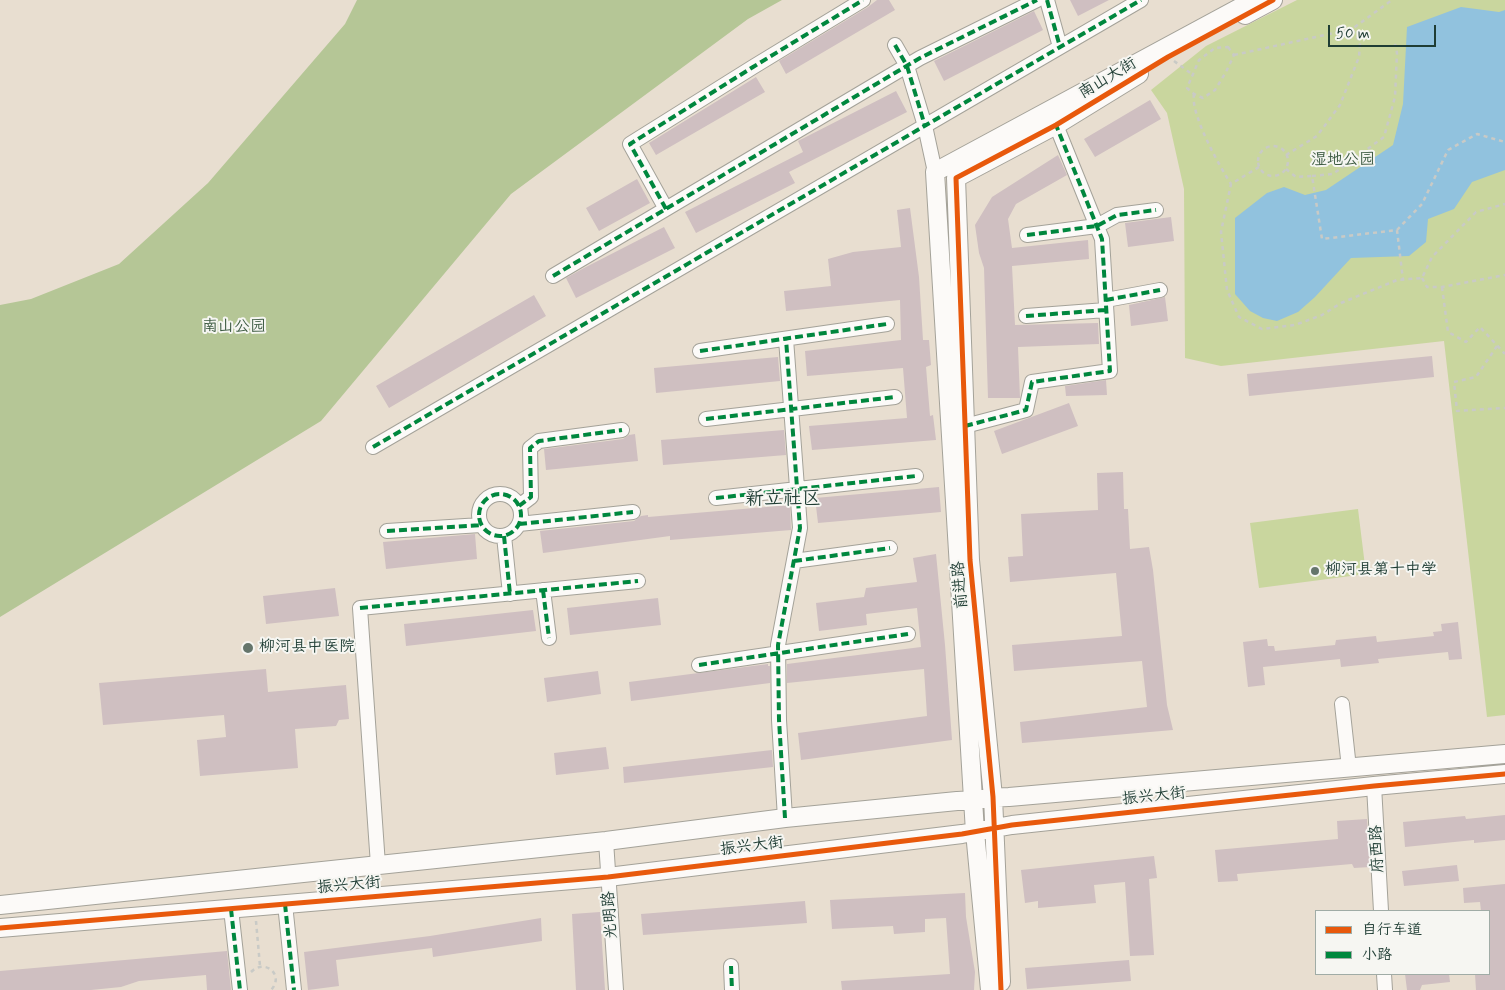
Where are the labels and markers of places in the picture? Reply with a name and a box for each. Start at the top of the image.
place label: 柳河县第十中学 [1325,561,1437,581]
marker: 柳河县第十中学 [1309,565,1321,577]
place label: 柳河县中医院 [259,638,355,658]
marker: 柳河县中医院 [241,641,255,655]

